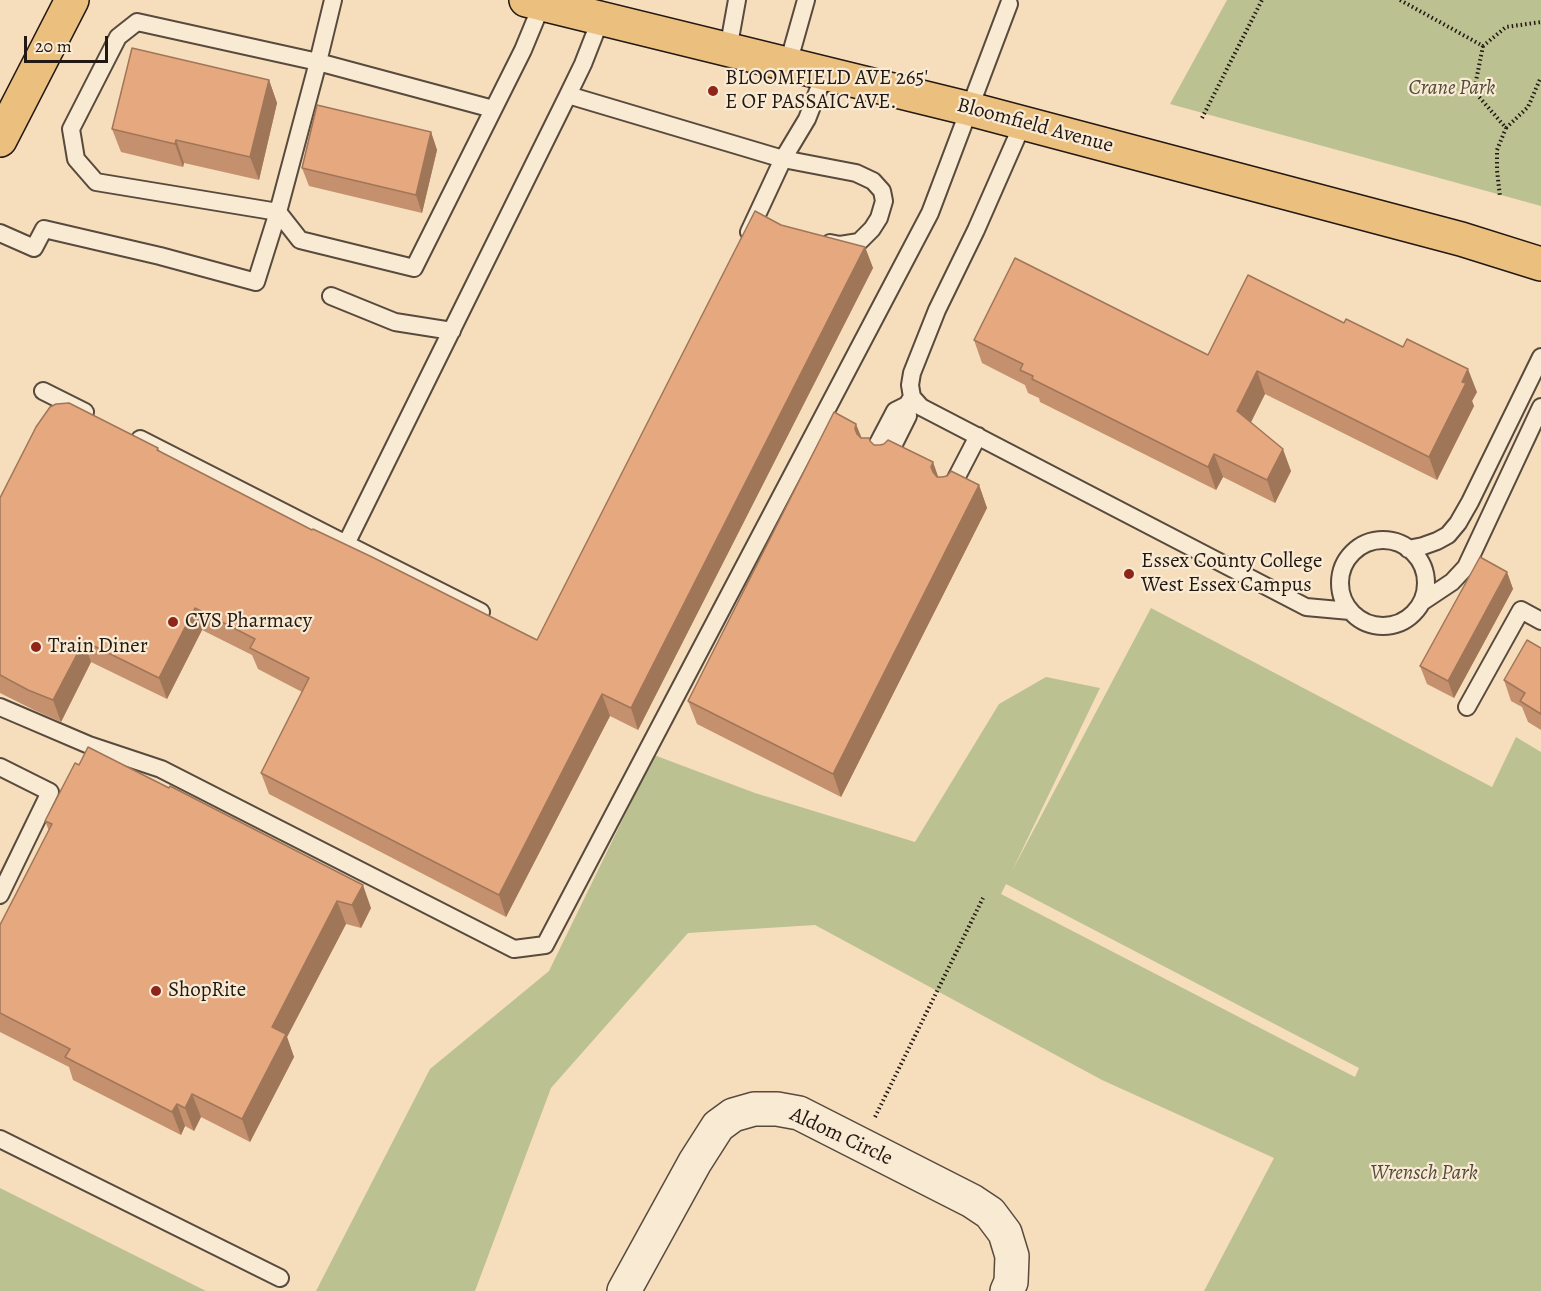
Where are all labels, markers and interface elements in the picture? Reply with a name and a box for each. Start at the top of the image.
scale bar [27,24,111,62]
text: 20 m [35,34,72,58]
place label: BLOOMFIELD AVE 265' E OF PASSAIC AVE. [725,66,928,116]
park label: Crane Park [1409,76,1495,102]
marker: BLOOMFIELD AVE 265' E OF PASSAIC AVE. [706,84,720,98]
street label: Bloomfield Avenue [954,93,1116,159]
place label: Essex County College West Essex Campus [1141,549,1322,599]
marker: Essex County College West Essex Campus [1122,567,1136,581]
place label: CVS Pharmacy [185,609,312,635]
marker: CVS Pharmacy [166,615,180,629]
place label: Train Diner [48,634,148,660]
marker: Train Diner [29,640,43,654]
place label: ShopRite [168,978,246,1004]
marker: ShopRite [149,984,163,998]
street label: Aldom Circle [786,1102,896,1172]
park label: Wrensch Park [1370,1161,1478,1187]

